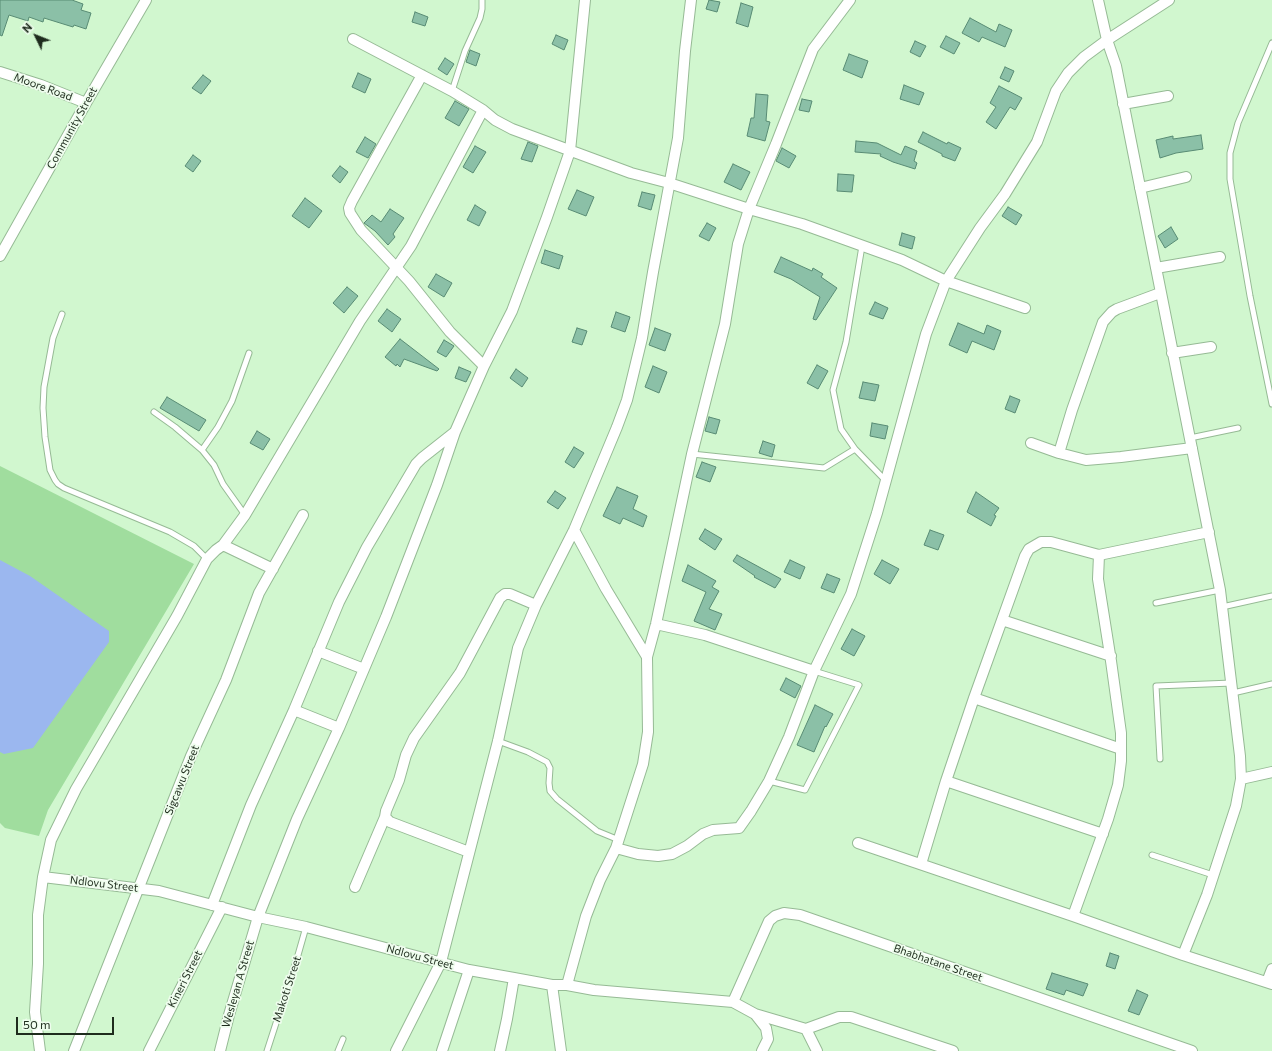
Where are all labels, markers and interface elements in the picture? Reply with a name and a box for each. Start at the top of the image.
north arrow [16,16,56,56]
text: N [19,20,34,35]
street label: Moore Road [12,70,74,104]
street label: Community Street [44,85,100,171]
street label: Sigcawu Street [162,743,202,817]
street label: Ndlovu Street [69,873,139,895]
street label: Wesleyan A Street [219,939,257,1029]
street label: Ndlovu Street [385,942,455,972]
street label: Bhabhatane Street [892,942,984,984]
street label: Kineri Street [165,948,205,1010]
street label: Makoti Street [270,954,304,1024]
scale bar [18,1009,116,1035]
text: 50 m [23,1017,51,1031]

